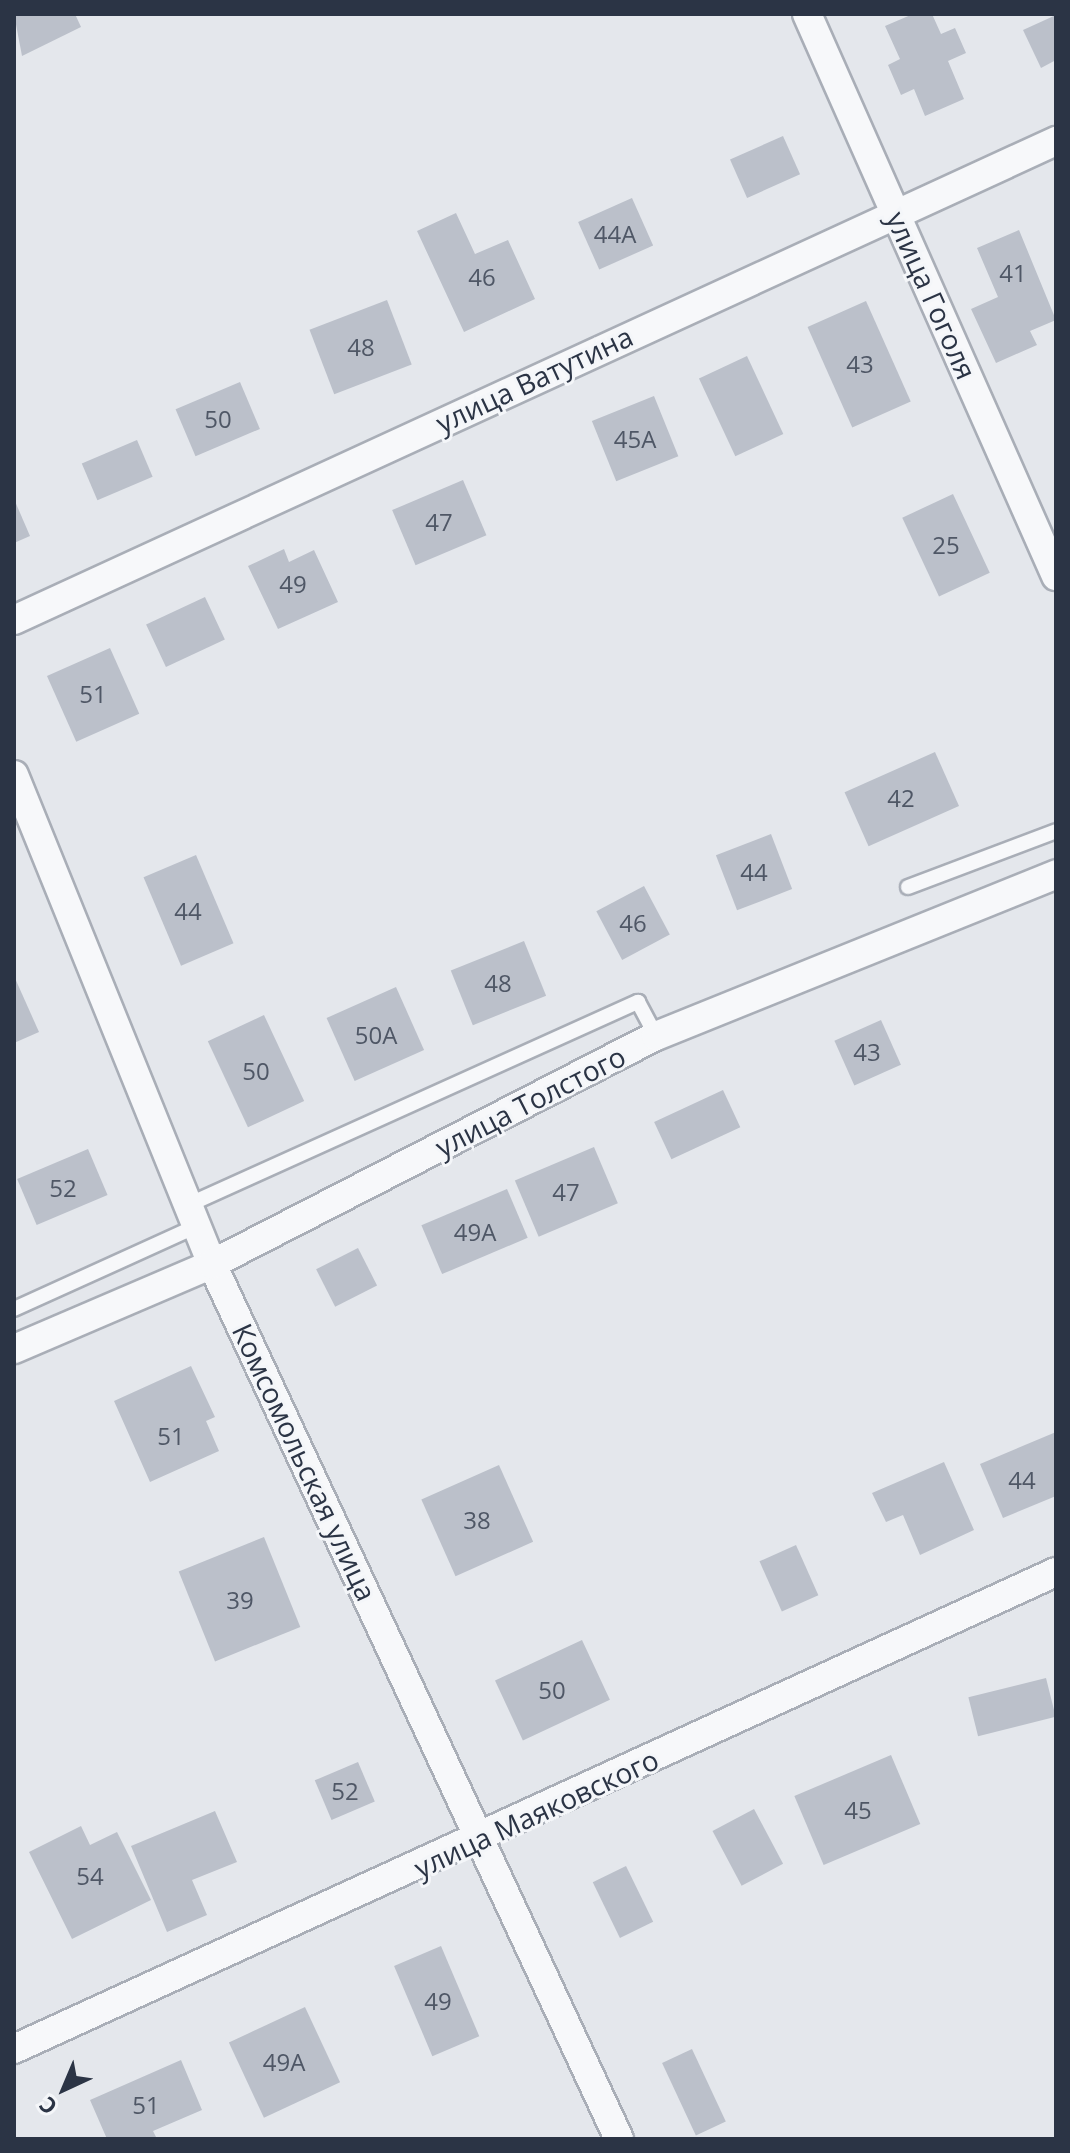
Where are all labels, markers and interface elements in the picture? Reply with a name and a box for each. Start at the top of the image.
street label: улица Гоголя [880,206,984,384]
house number: 44А [594,220,636,248]
house number: 41 [999,259,1027,287]
house number: 46 [468,263,496,291]
street label: улица Ватутина [430,319,638,439]
house number: 48 [347,333,375,361]
house number: 43 [846,350,874,378]
house number: 50 [204,405,232,433]
house number: 45А [614,425,656,453]
house number: 47 [425,508,453,536]
house number: 25 [932,531,960,559]
house number: 49 [279,570,307,598]
house number: 51 [79,680,107,708]
house number: 42 [887,784,915,812]
house number: 44 [740,858,768,886]
house number: 44 [174,897,202,925]
house number: 46 [619,909,647,937]
house number: 48 [484,969,512,997]
house number: 50А [355,1021,397,1049]
house number: 43 [853,1038,881,1066]
street label: улица Толстого [429,1039,631,1163]
house number: 50 [242,1057,270,1085]
house number: 52 [49,1174,77,1202]
house number: 47 [552,1178,580,1206]
house number: 49А [454,1218,496,1246]
street label: Комсомольская улица [226,1318,384,1606]
house number: 51 [157,1422,185,1450]
house number: 44 [1008,1466,1036,1494]
house number: 38 [463,1506,491,1534]
house number: 39 [226,1586,254,1614]
house number: 50 [538,1676,566,1704]
street label: улица Маяковского [409,1742,663,1884]
house number: 52 [331,1777,359,1805]
house number: 45 [844,1796,872,1824]
house number: 54 [76,1862,104,1890]
house number: 49 [424,1987,452,2015]
house number: 49А [263,2048,305,2076]
north arrow [24,2049,104,2129]
text: С [32,2091,63,2122]
house number: 51 [132,2091,160,2119]

